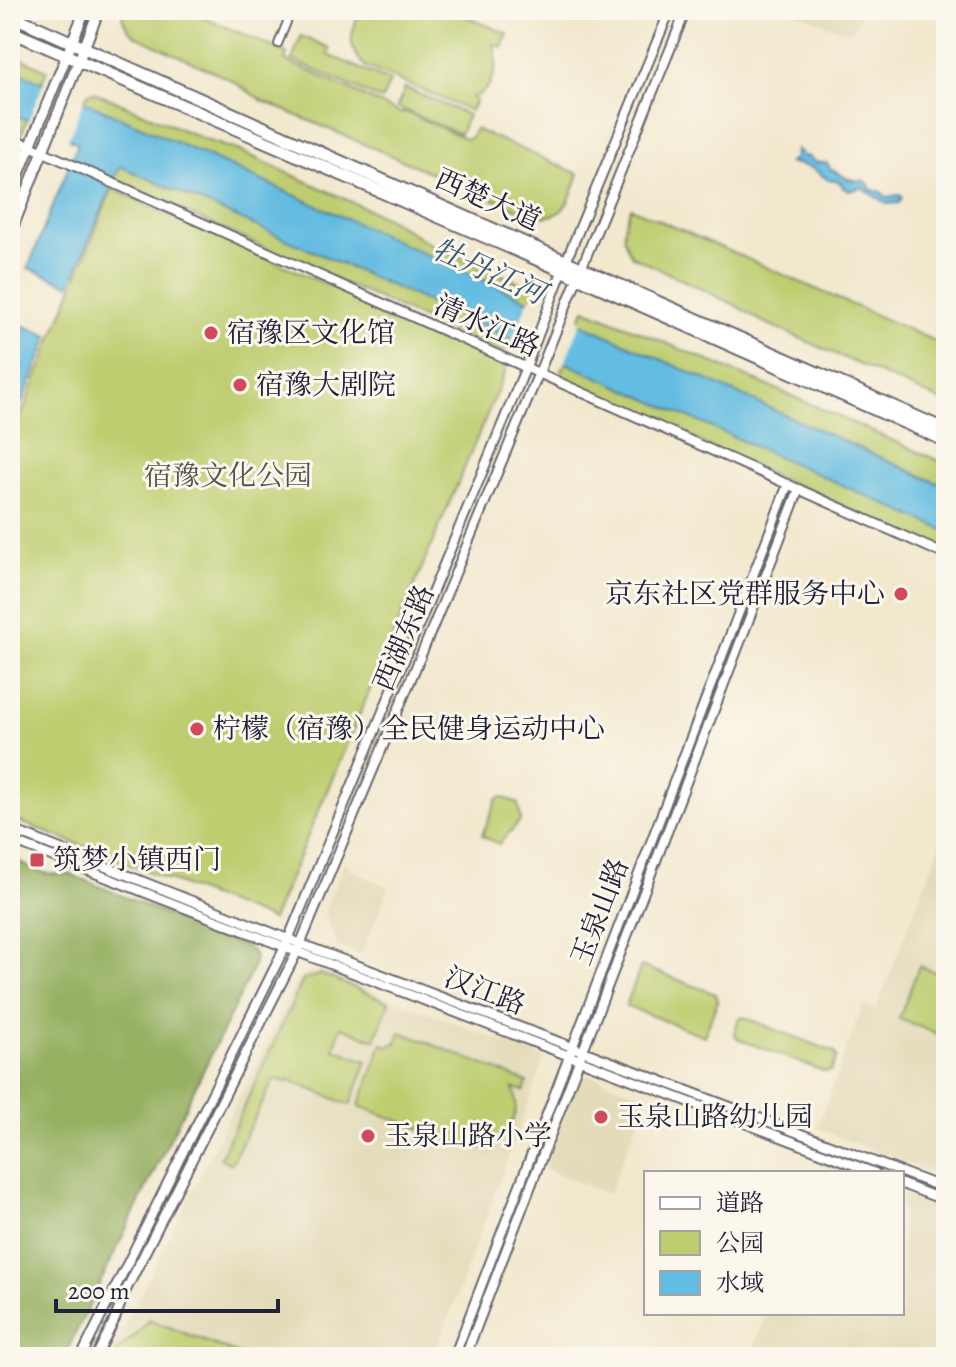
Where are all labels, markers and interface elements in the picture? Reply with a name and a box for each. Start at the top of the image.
street label: 西楚大道 [429,160,547,240]
water label: 牡丹江河 [426,228,557,316]
street label: 清水江路 [428,286,546,366]
place label: 宿豫区文化馆 [227,314,395,352]
marker: 宿豫区文化馆 [202,324,220,342]
place label: 宿豫大剧院 [256,366,396,404]
marker: 宿豫大剧院 [231,376,249,394]
park label: 宿豫文化公园 [144,457,312,495]
place label: 京东社区党群服务中心 [605,575,885,613]
street label: 西湖东路 [365,579,443,697]
marker: 京东社区党群服务中心 [892,585,910,603]
place label: 柠檬（宿豫）全民健身运动中心 [213,710,605,748]
marker: 柠檬（宿豫）全民健身运动中心 [188,720,206,738]
place label: 筑梦小镇西门 [53,841,221,879]
marker: 筑梦小镇西门 [28,851,46,869]
street label: 玉泉山路 [562,853,638,971]
street label: 汉江路 [439,958,531,1024]
place label: 玉泉山路幼儿园 [617,1098,813,1136]
marker: 玉泉山路幼儿园 [592,1108,610,1126]
place label: 玉泉山路小学 [384,1117,552,1155]
marker: 玉泉山路小学 [359,1127,377,1145]
legend [644,1171,904,1315]
text: 道路 [716,1187,764,1219]
text: 公园 [716,1227,764,1259]
scale bar [56,1263,278,1313]
text: 水域 [716,1267,764,1299]
text: 200 m [68,1275,130,1307]

